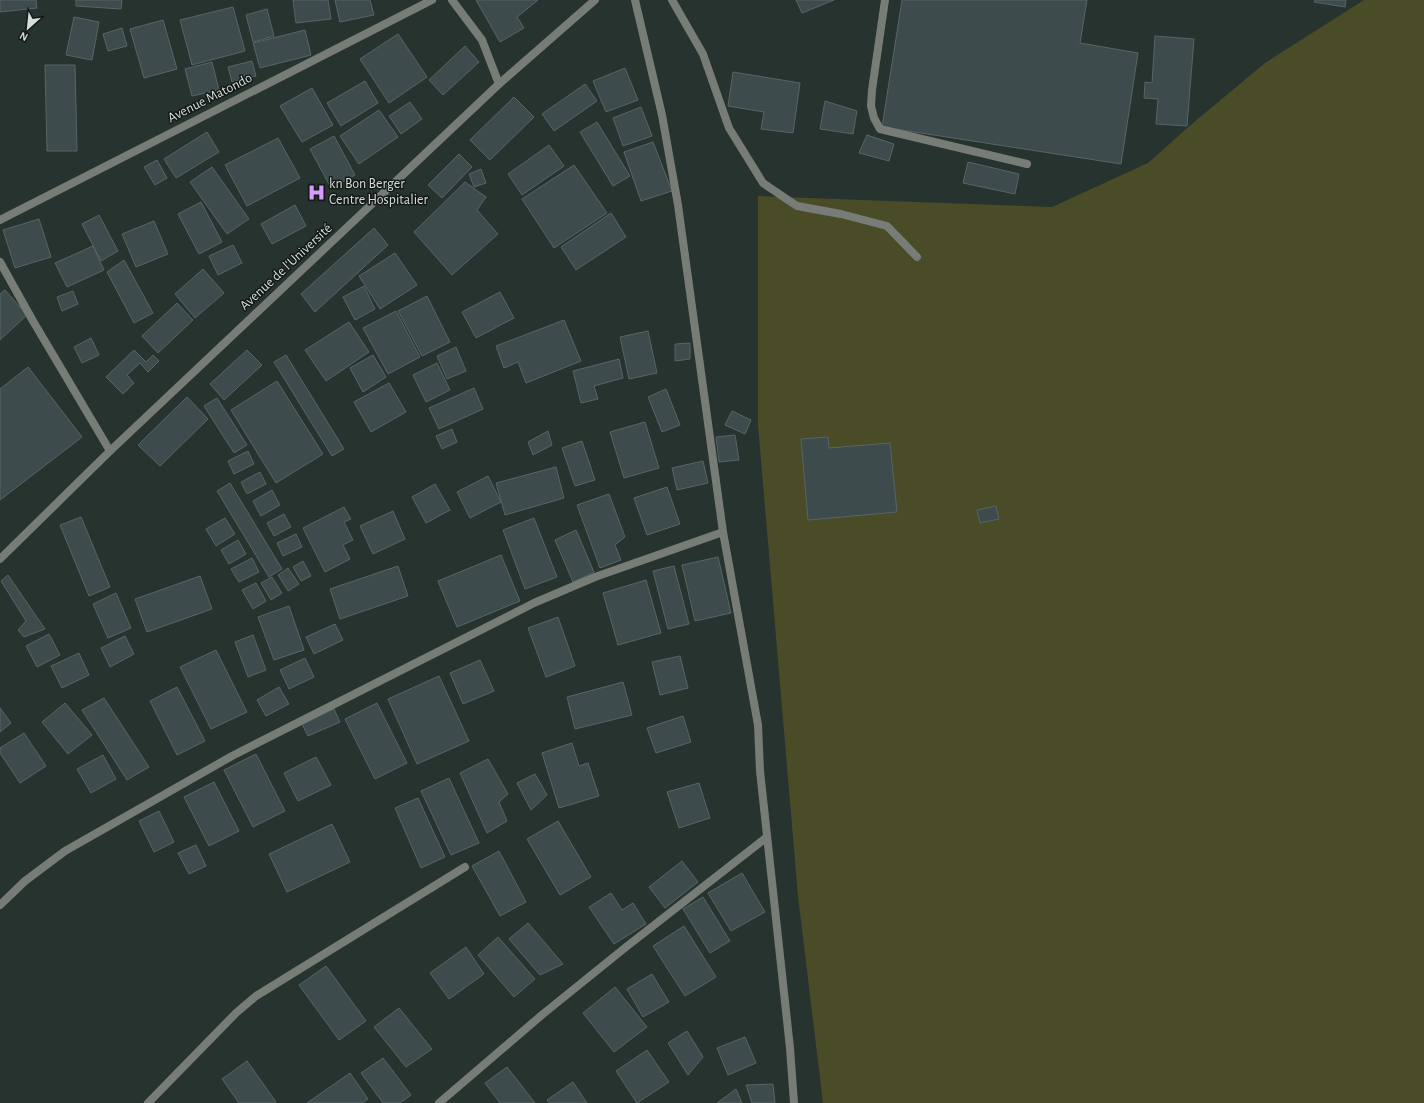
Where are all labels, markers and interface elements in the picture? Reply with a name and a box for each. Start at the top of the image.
north arrow [8,8,48,48]
text: N [18,30,30,43]
street label: Avenue Matondo [165,71,255,125]
place label: kn Bon Berger Centre Hospitalier [329,177,429,207]
hospital icon: kn Bon Berger Centre Hospitalier [306,182,326,202]
street label: Avenue de l'Université [237,221,335,313]

